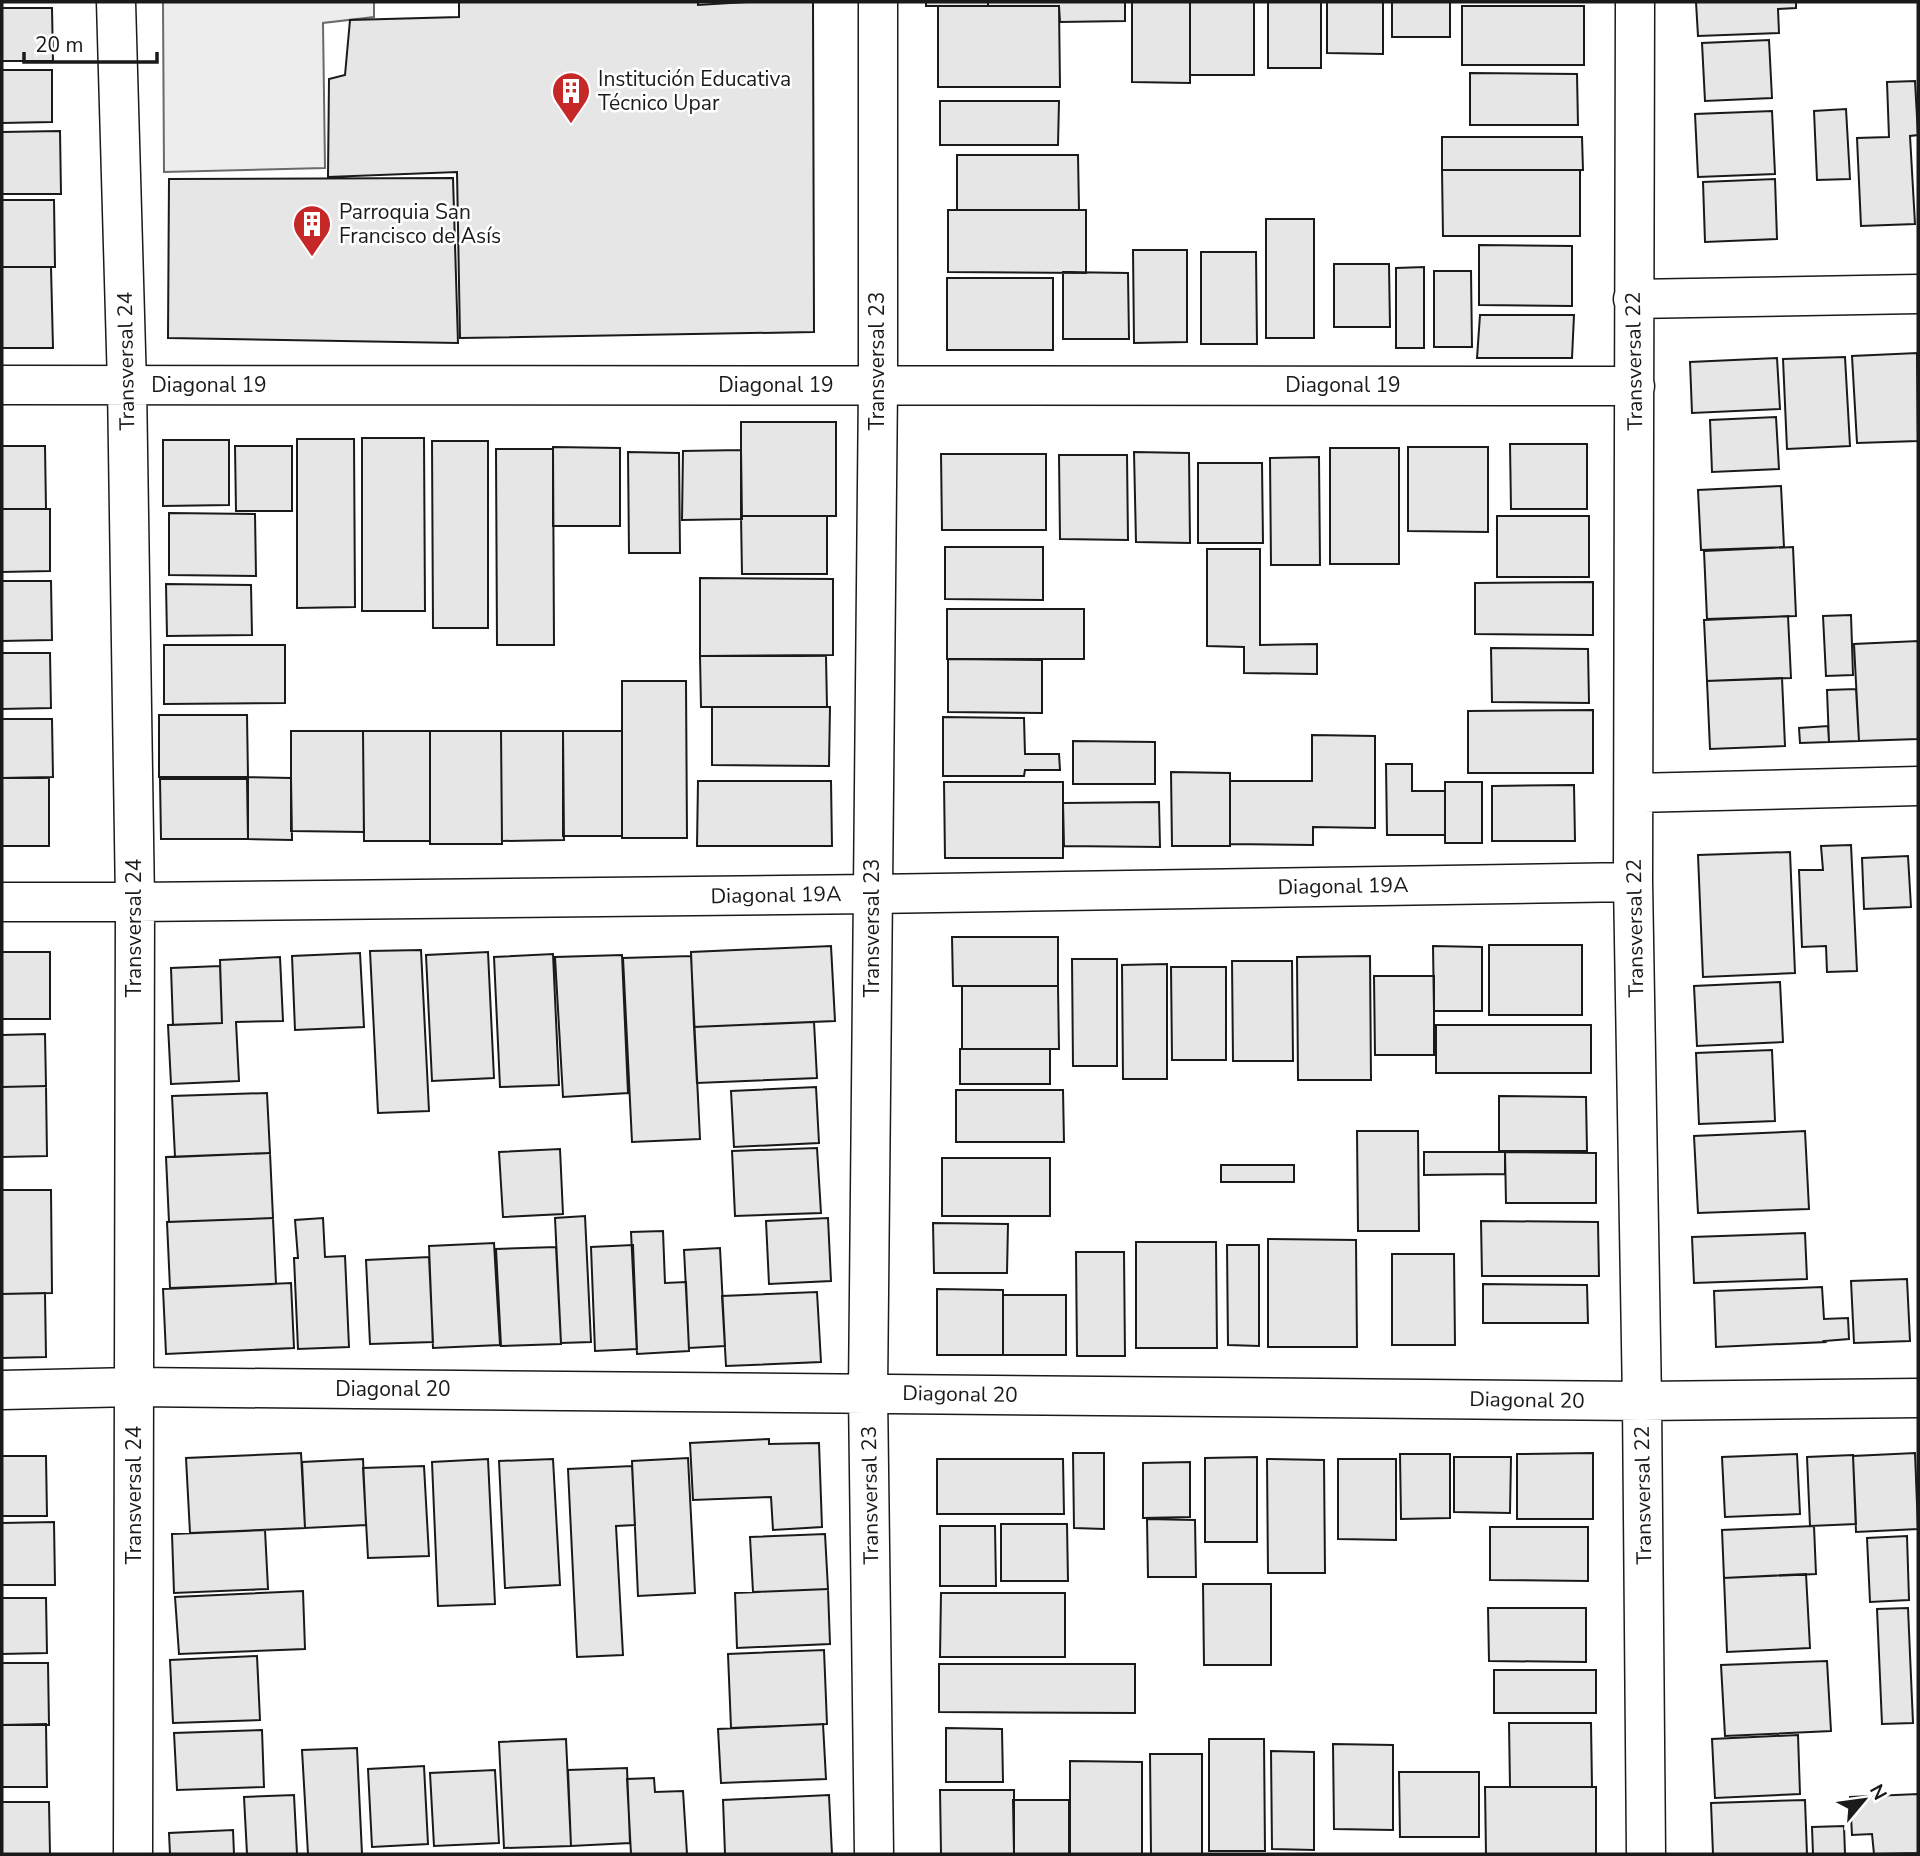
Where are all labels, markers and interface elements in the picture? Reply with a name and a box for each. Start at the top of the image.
scale bar [24,21,158,65]
text: 20 m [35,31,84,59]
place label: Institución Educativa Técnico Upar [598,65,791,117]
building icon: Institución Educativa Técnico Upar [550,70,592,125]
place label: Parroquia San Francisco de Asís [339,198,501,250]
building icon: Parroquia San Francisco de Asís [291,203,333,258]
street label: Transversal 24 [111,291,141,431]
street label: Transversal 22 [1619,291,1649,431]
street label: Transversal 23 [863,292,891,430]
street label: Diagonal 19 [151,371,267,399]
street label: Diagonal 19 [718,371,834,399]
street label: Diagonal 19 [1285,371,1401,399]
street label: Transversal 22 [1620,858,1650,998]
street label: Transversal 24 [120,859,148,997]
street label: Transversal 23 [858,859,886,997]
street label: Diagonal 19A [1277,871,1409,901]
street label: Diagonal 19A [710,880,842,910]
street label: Diagonal 20 [335,1375,451,1403]
street label: Diagonal 20 [902,1379,1018,1409]
street label: Diagonal 20 [1469,1385,1585,1415]
street label: Transversal 23 [855,1425,885,1565]
street label: Transversal 22 [1628,1425,1658,1565]
street label: Transversal 24 [120,1426,148,1564]
north arrow [1829,1765,1899,1835]
text: N [1863,1780,1893,1805]

